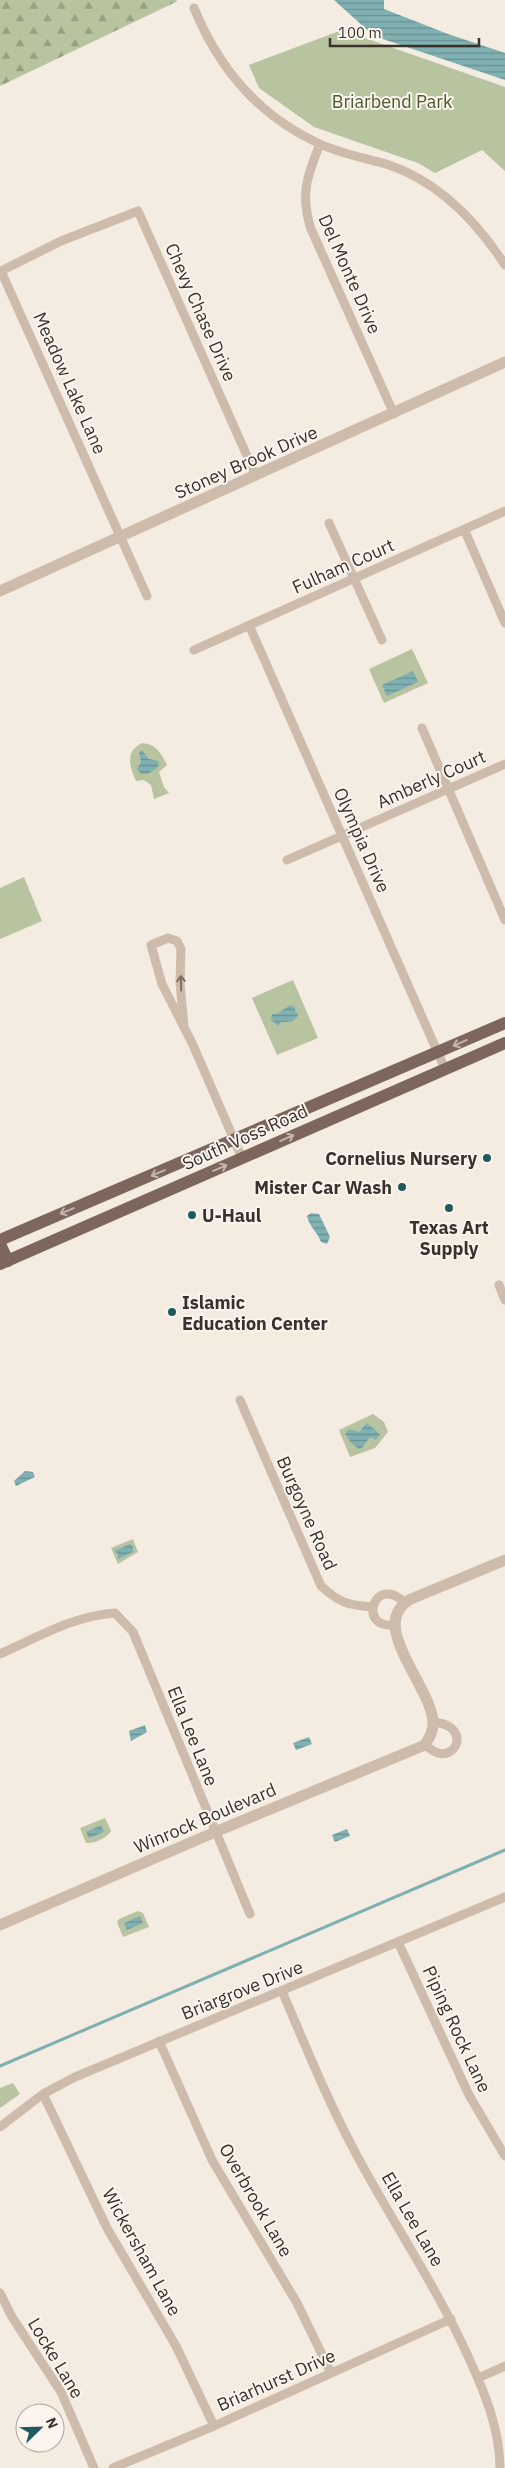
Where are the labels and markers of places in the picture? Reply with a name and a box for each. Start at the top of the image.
place label: Cornelius Nursery [325,1147,477,1170]
marker: Cornelius Nursery [481,1152,493,1164]
place label: Mister Car Wash [254,1176,392,1199]
marker: Mister Car Wash [396,1181,408,1193]
marker: Texas Art Supply [443,1202,455,1214]
place label: U-Haul [202,1204,262,1227]
marker: U-Haul [186,1209,198,1221]
place label: Texas Art Supply [409,1216,489,1260]
place label: Islamic Education Center [182,1291,328,1335]
marker: Islamic Education Center [166,1306,178,1318]

